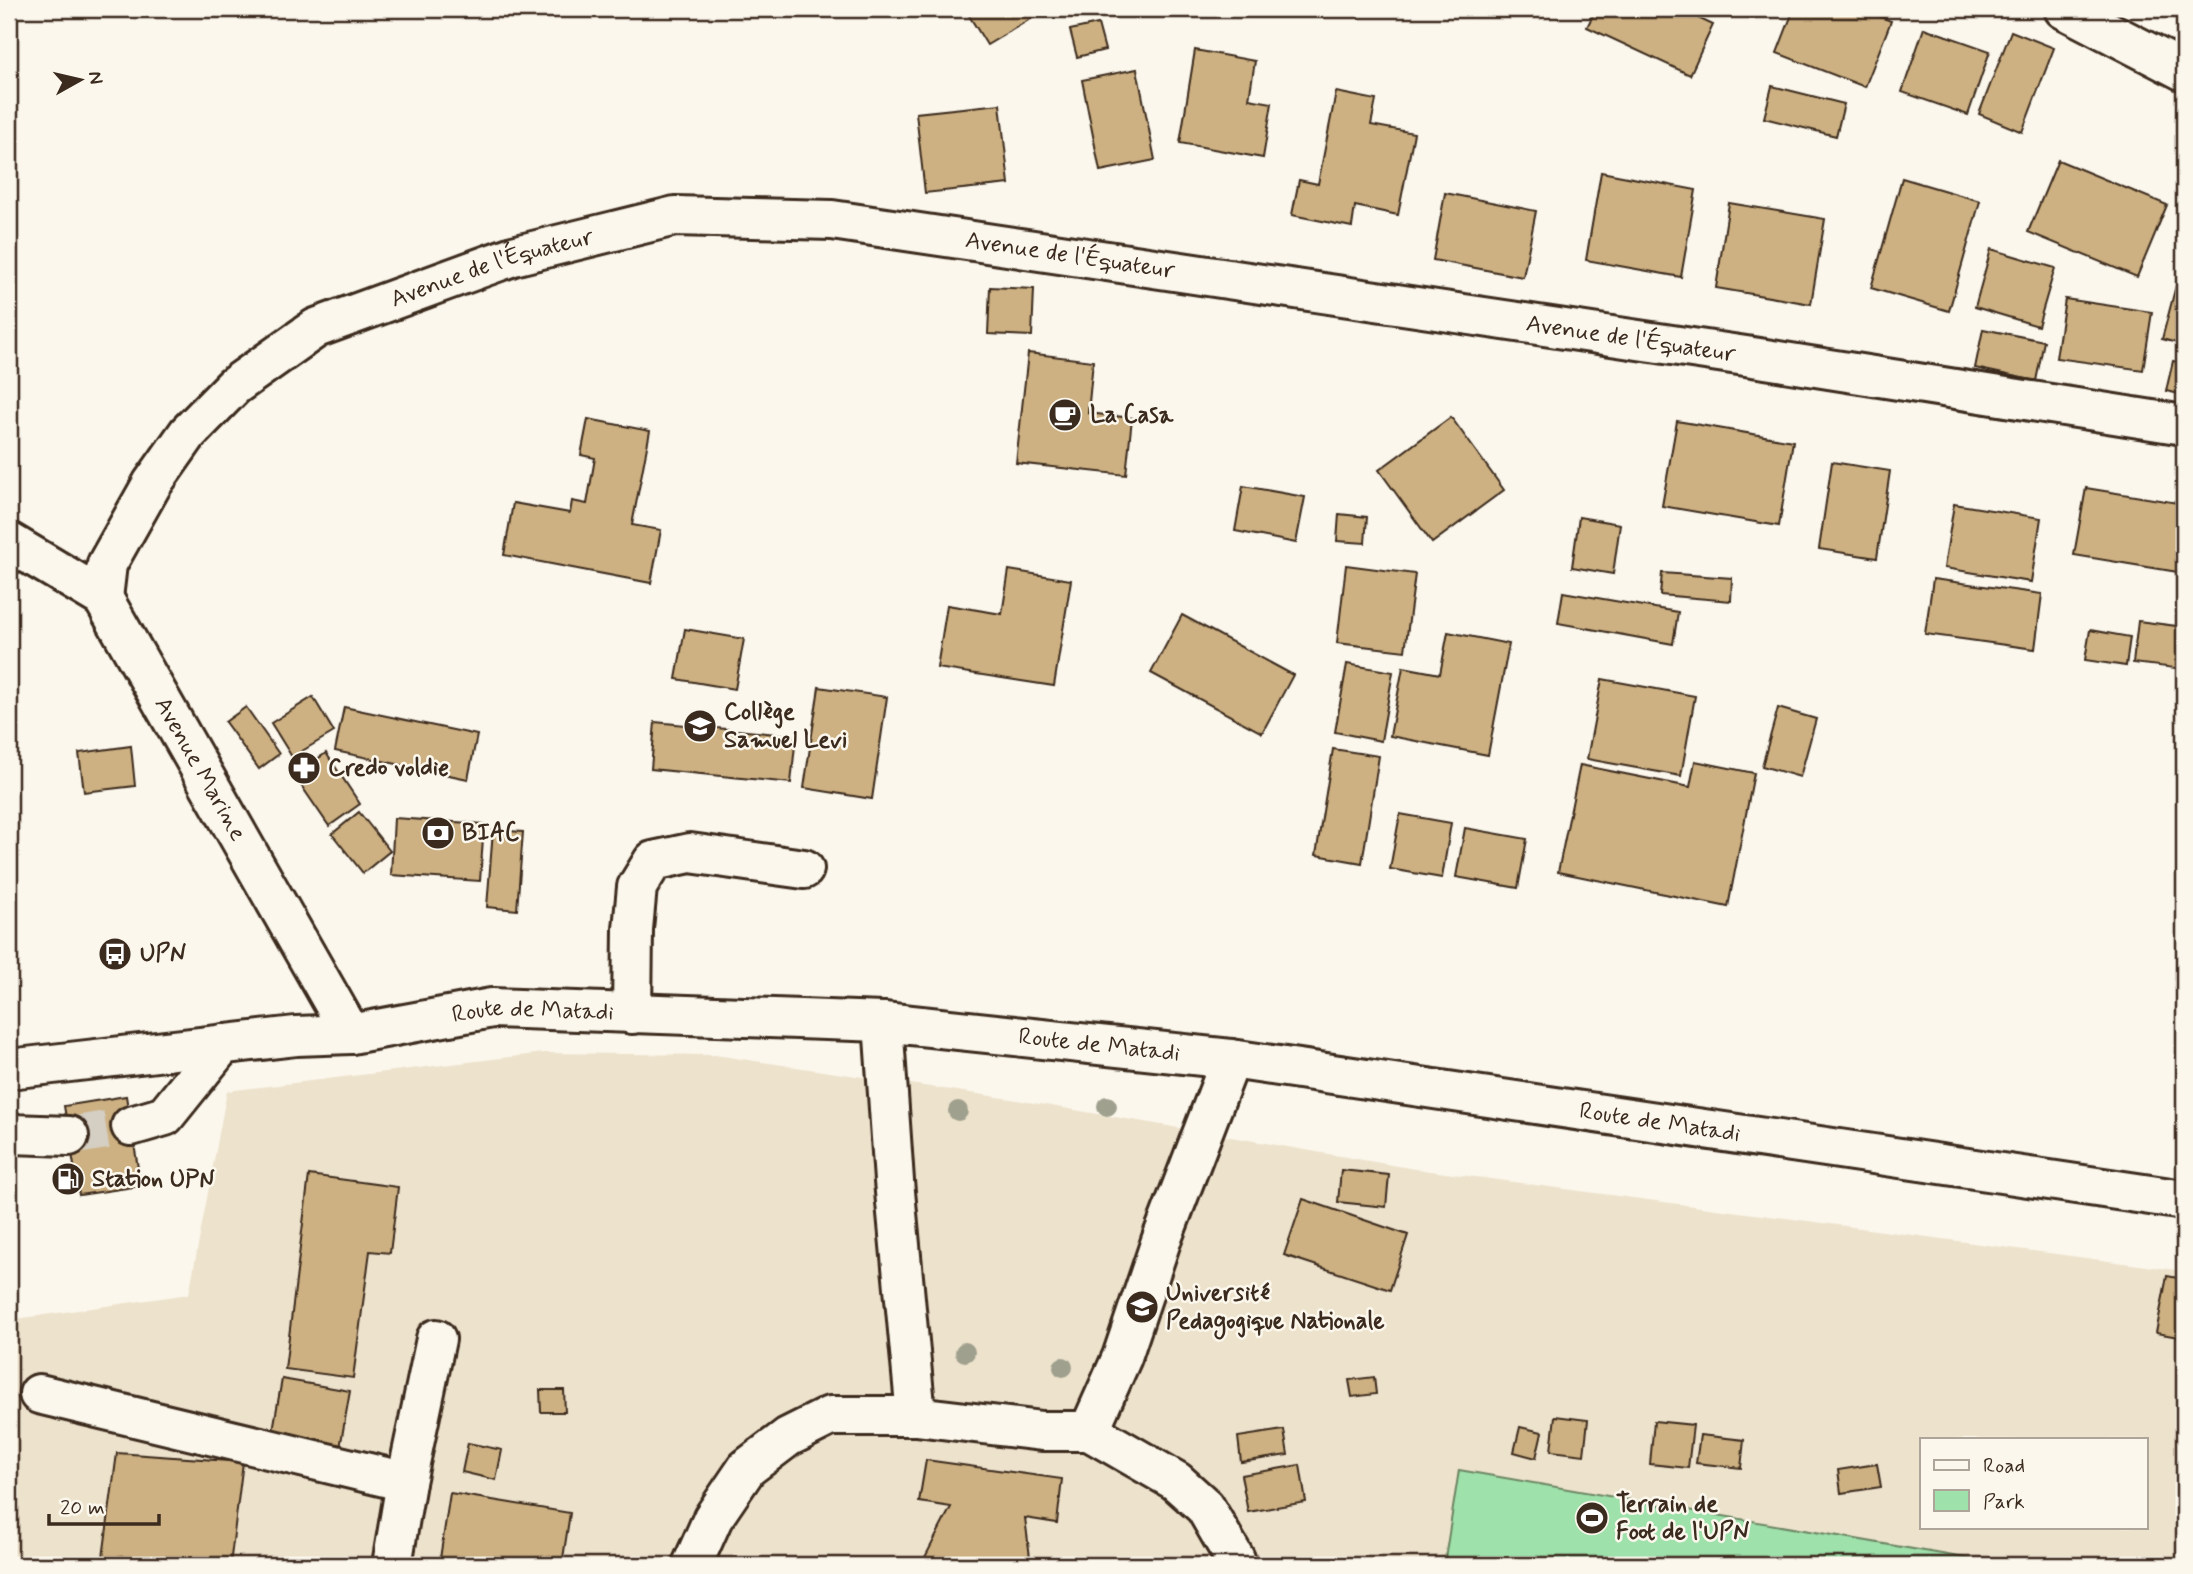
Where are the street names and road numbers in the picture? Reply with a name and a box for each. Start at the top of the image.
street label: Avenue de l'Équateur [386,221,597,315]
street label: Avenue de l'Équateur [963,225,1178,286]
street label: Avenue de l'Équateur [1524,308,1739,370]
street label: Avenue Marine [147,691,253,847]
street label: Route de Matadi [449,993,614,1031]
street label: Route de Matadi [1017,1021,1182,1069]
street label: Route de Matadi [1577,1095,1742,1150]

